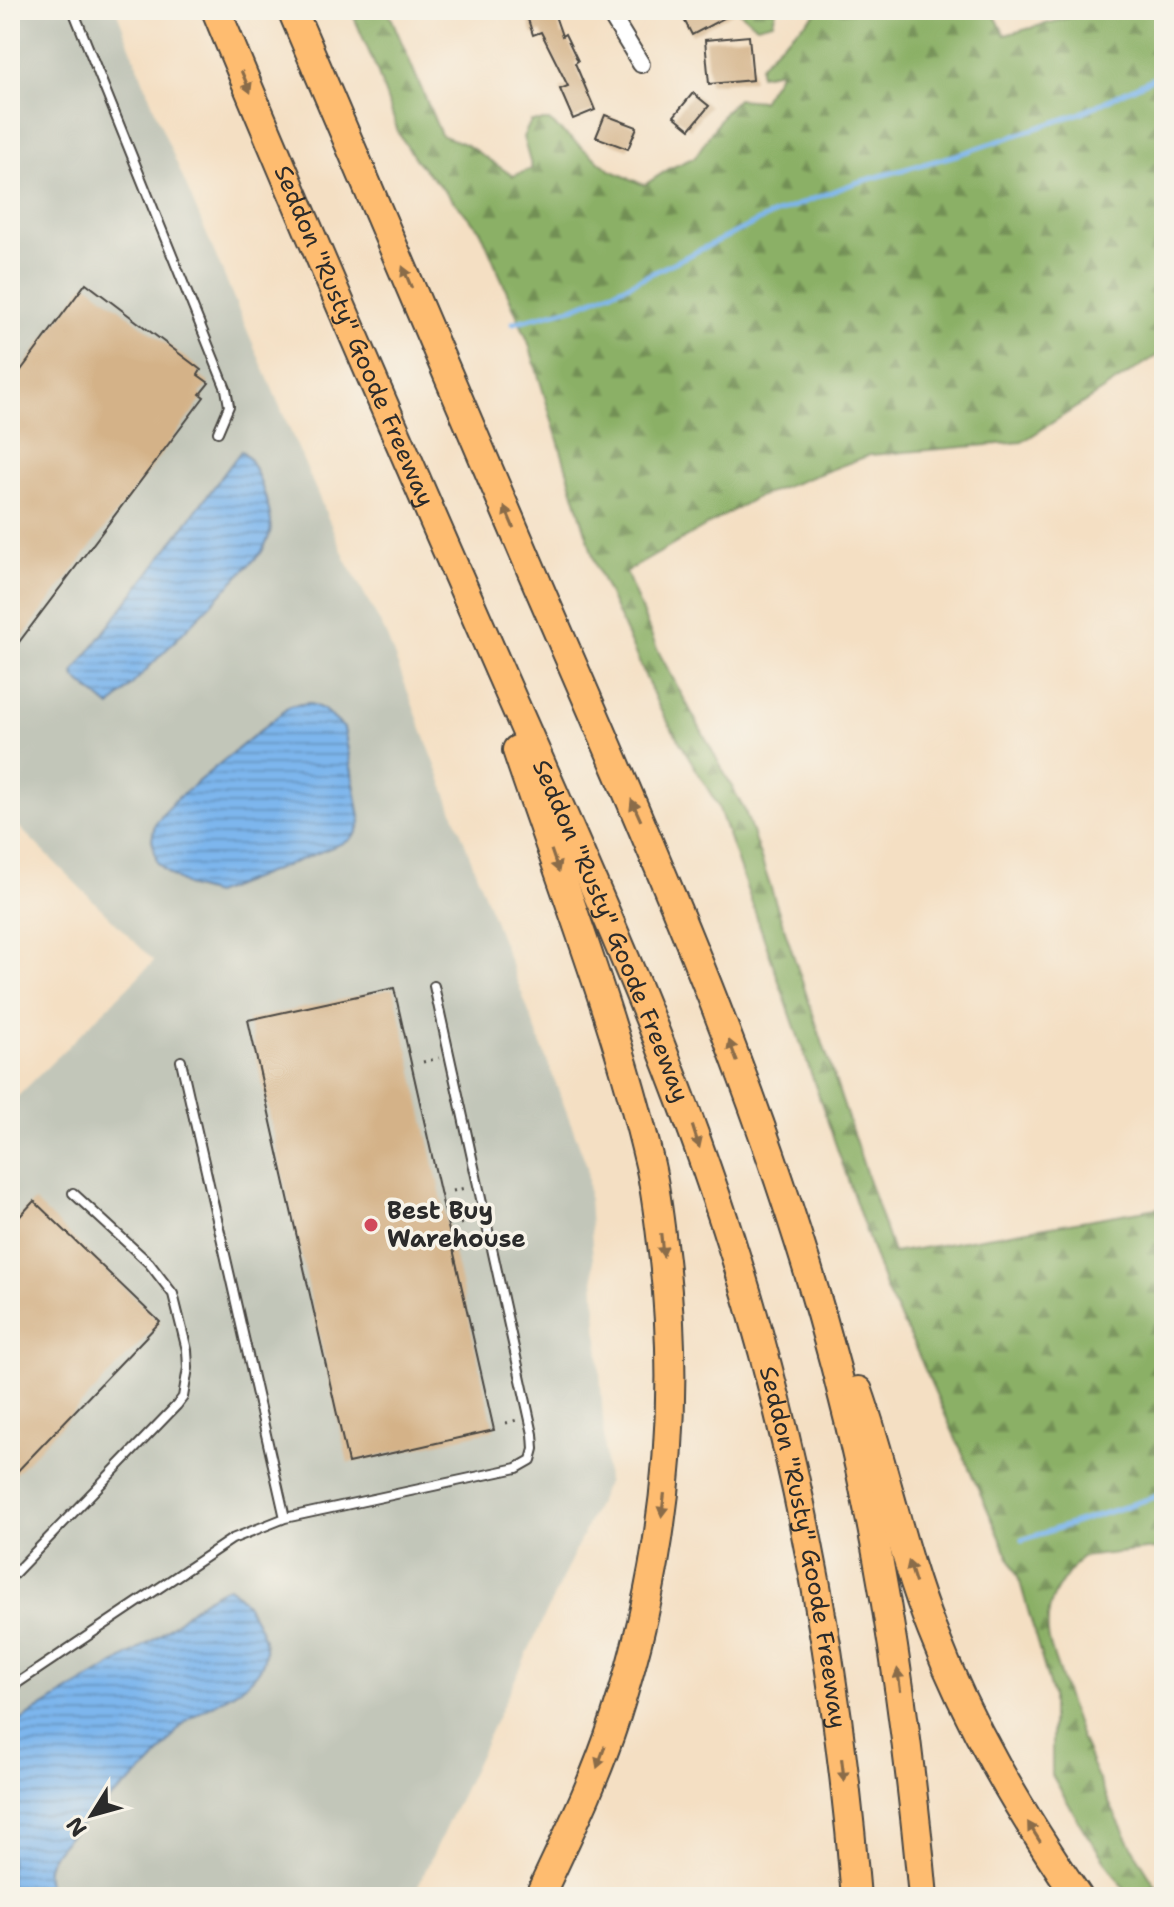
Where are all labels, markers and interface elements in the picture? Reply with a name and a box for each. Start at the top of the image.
one-way arrow [239,70,252,94]
street label: Seddon "Rusty" Goode Freeway [267,160,442,512]
one-way arrow [400,266,413,289]
one-way arrow [502,505,515,528]
street label: Seddon "Rusty" Goode Freeway [525,754,697,1107]
one-way arrow [630,798,643,822]
one-way arrow [549,849,561,873]
one-way arrow [726,1039,739,1063]
one-way arrow [690,1125,702,1149]
place label: Best Buy Warehouse [387,1195,526,1255]
marker: Best Buy Warehouse [362,1216,380,1234]
one-way arrow [656,1233,669,1258]
street label: Seddon "Rusty" Goode Freeway [752,1363,854,1730]
one-way arrow [656,1493,669,1518]
one-way arrow [906,1560,918,1584]
one-way arrow [892,1668,905,1693]
one-way arrow [594,1745,607,1769]
one-way arrow [837,1758,850,1783]
north arrow [52,1775,132,1855]
text: N [60,1811,93,1842]
one-way arrow [1028,1821,1042,1843]

